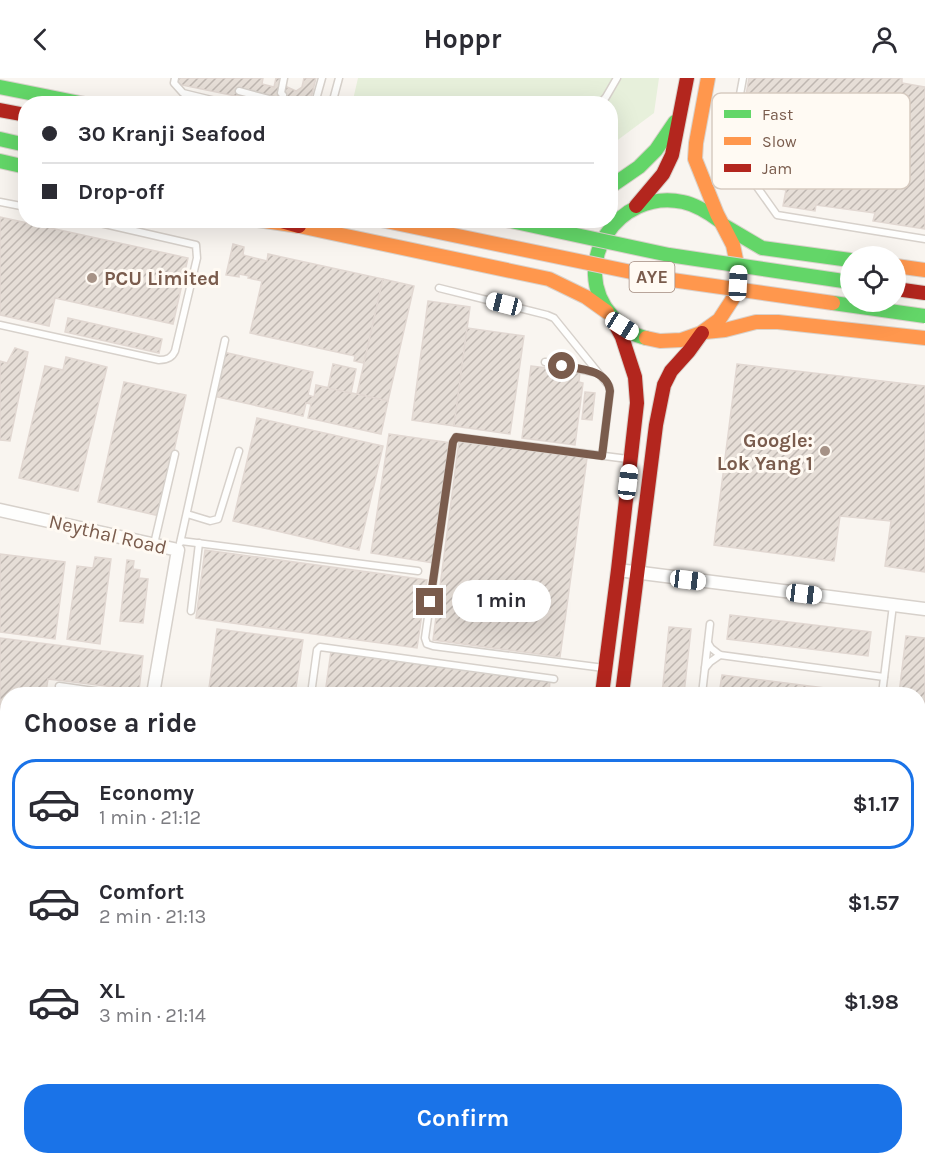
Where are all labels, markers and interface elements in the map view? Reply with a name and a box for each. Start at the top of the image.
icon: back [24,23,57,56]
text: Hoppr [424,23,501,55]
icon: person [868,23,901,56]
legend [712,93,910,189]
text: Fast [762,105,793,124]
text: 30 Kranji Seafood [78,121,266,147]
text: Slow [762,132,797,151]
text: Jam [762,159,792,178]
text: Drop-off [78,179,164,205]
map controls [840,246,906,312]
button: locate [840,246,906,312]
road number: AYE [630,262,674,292]
car [728,265,748,301]
place label: PCU Limited [104,267,220,290]
marker: PCU Limited [85,271,99,285]
car [484,291,524,317]
car [602,309,642,343]
route start [548,352,575,379]
place label: Google: Lok Yang 1 [717,429,813,475]
marker: Google: Lok Yang 1 [818,444,832,458]
car [617,463,639,501]
street label: Neythal Road [47,510,169,559]
car [669,569,707,591]
callout: 1 min [451,581,550,623]
car [785,583,823,605]
route end [416,588,443,615]
text: 1 min [476,589,527,612]
text: Choose a ride [24,707,197,739]
icon: car [27,777,81,831]
text: Economy [99,780,194,806]
text: $1.17 [852,791,899,817]
text: 1 min · 21:12 [99,806,201,829]
icon: car [27,876,81,930]
text: Comfort [99,879,184,905]
text: $1.57 [848,890,899,916]
text: 2 min · 21:13 [99,905,206,928]
icon: car [27,975,81,1029]
text: XL [99,978,125,1004]
text: $1.98 [844,989,899,1015]
text: 3 min · 21:14 [99,1004,206,1027]
button: Confirm [24,1084,902,1153]

